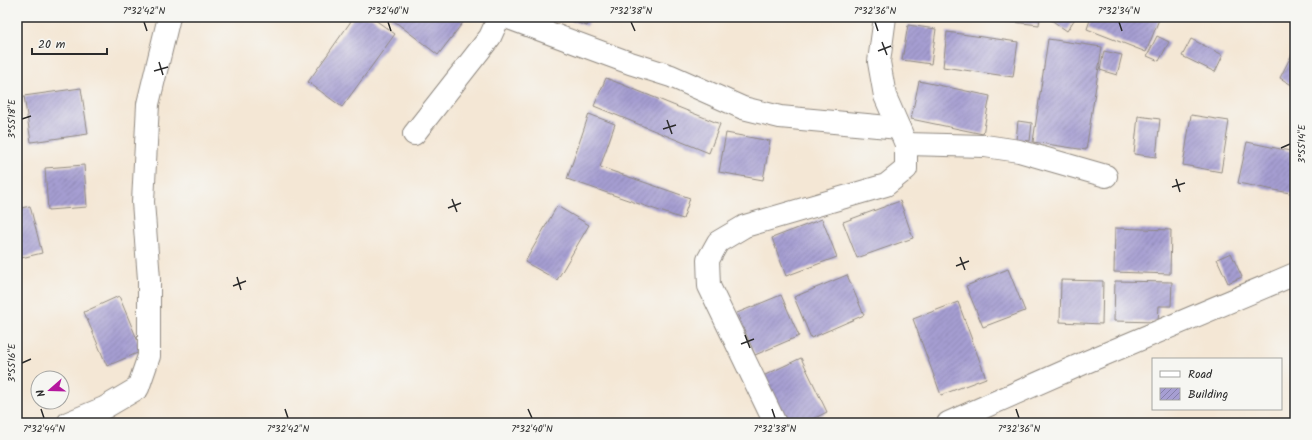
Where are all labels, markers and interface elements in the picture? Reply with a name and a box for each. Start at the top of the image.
text: 7°32'42"N [123,3,165,19]
text: 7°32'40"N [367,3,409,19]
text: 7°32'38"N [610,3,653,19]
text: 7°32'36"N [854,3,896,19]
text: 7°32'34"N [1098,3,1140,19]
scale bar [32,30,107,56]
text: 20 m [38,35,66,54]
text: 3°55'18"E [4,98,20,139]
text: 3°55'14"E [1294,123,1310,164]
text: 3°55'16"E [4,342,20,383]
legend [1152,358,1282,410]
text: Road [1188,365,1213,384]
north arrow [30,370,70,410]
text: Building [1188,385,1228,404]
text: N [32,387,51,399]
text: 7°32'44"N [23,421,65,437]
text: 7°32'42"N [267,421,309,437]
text: 7°32'40"N [511,421,553,437]
text: 7°32'38"N [754,421,797,437]
text: 7°32'36"N [998,421,1040,437]

